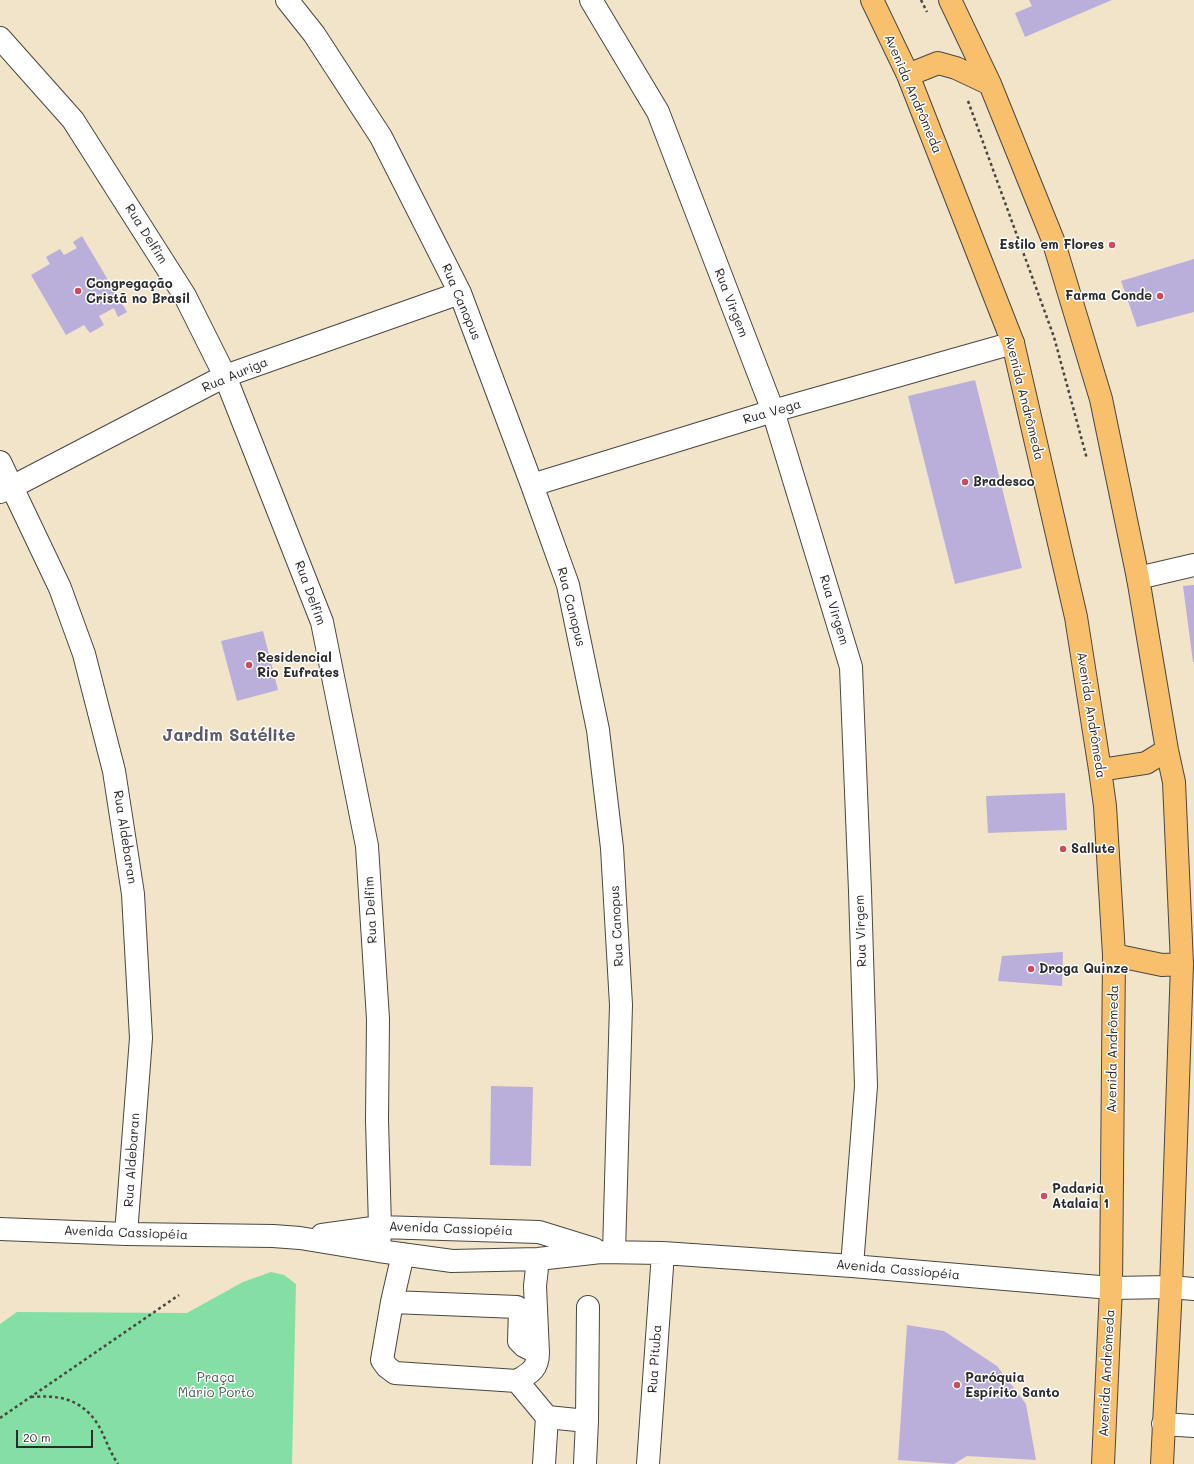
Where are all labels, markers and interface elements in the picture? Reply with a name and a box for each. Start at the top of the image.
street label: Avenida Andrômeda [881,32,945,156]
street label: Rua Delfim [122,201,170,267]
place label: Estilo em Flores [999,237,1104,253]
marker: Estilo em Flores [1107,240,1117,250]
street label: Rua Canopus [438,261,484,343]
street label: Rua Virgem [711,266,751,340]
place label: Congregação Cristã no Brasil [86,276,190,307]
marker: Congregação Cristã no Brasil [73,286,83,296]
place label: Farma Conde [1065,288,1152,304]
marker: Farma Conde [1155,291,1165,301]
street label: Avenida Andrômeda [1001,334,1047,462]
street label: Rua Auriga [200,354,270,396]
street label: Rua Vega [741,396,803,428]
place label: Bradesco [973,474,1035,490]
marker: Bradesco [960,477,970,487]
street label: Rua Delfim [291,559,329,627]
street label: Rua Canopus [554,566,588,648]
street label: Rua Virgem [816,573,852,647]
place label: Residencial Rio Eufrates [257,650,339,681]
street label: Avenida Andrômeda [1073,651,1109,779]
marker: Residencial Rio Eufrates [244,660,254,670]
district label: Jardim Satélite [162,726,296,746]
street label: Rua Aldebaran [110,789,140,885]
place label: Sallute [1071,841,1115,857]
marker: Sallute [1058,844,1068,854]
street label: Rua Delfim [361,876,381,944]
street label: Rua Canopus [607,885,627,967]
street label: Rua Virgem [852,894,870,968]
place label: Droga Quinze [1039,961,1128,977]
marker: Droga Quinze [1026,964,1036,974]
street label: Avenida Andrômeda [1104,985,1122,1113]
street label: Rua Aldebaran [121,1112,143,1208]
place label: Padaria Atalaia 1 [1052,1181,1109,1212]
marker: Padaria Atalaia 1 [1039,1191,1049,1201]
street label: Avenida Cassiopéia [389,1219,513,1239]
street label: Avenida Cassiopéia [64,1223,188,1243]
street label: Avenida Cassiopéia [835,1257,961,1283]
street label: Avenida Andrômeda [1096,1309,1118,1437]
street label: Rua Pituba [645,1324,665,1394]
park label: Praça Mário Porto [178,1370,254,1401]
place label: Paróquia Espírito Santo [965,1370,1059,1401]
marker: Paróquia Espírito Santo [952,1380,962,1390]
scale bar [18,1422,95,1448]
text: 20 m [23,1429,51,1445]

